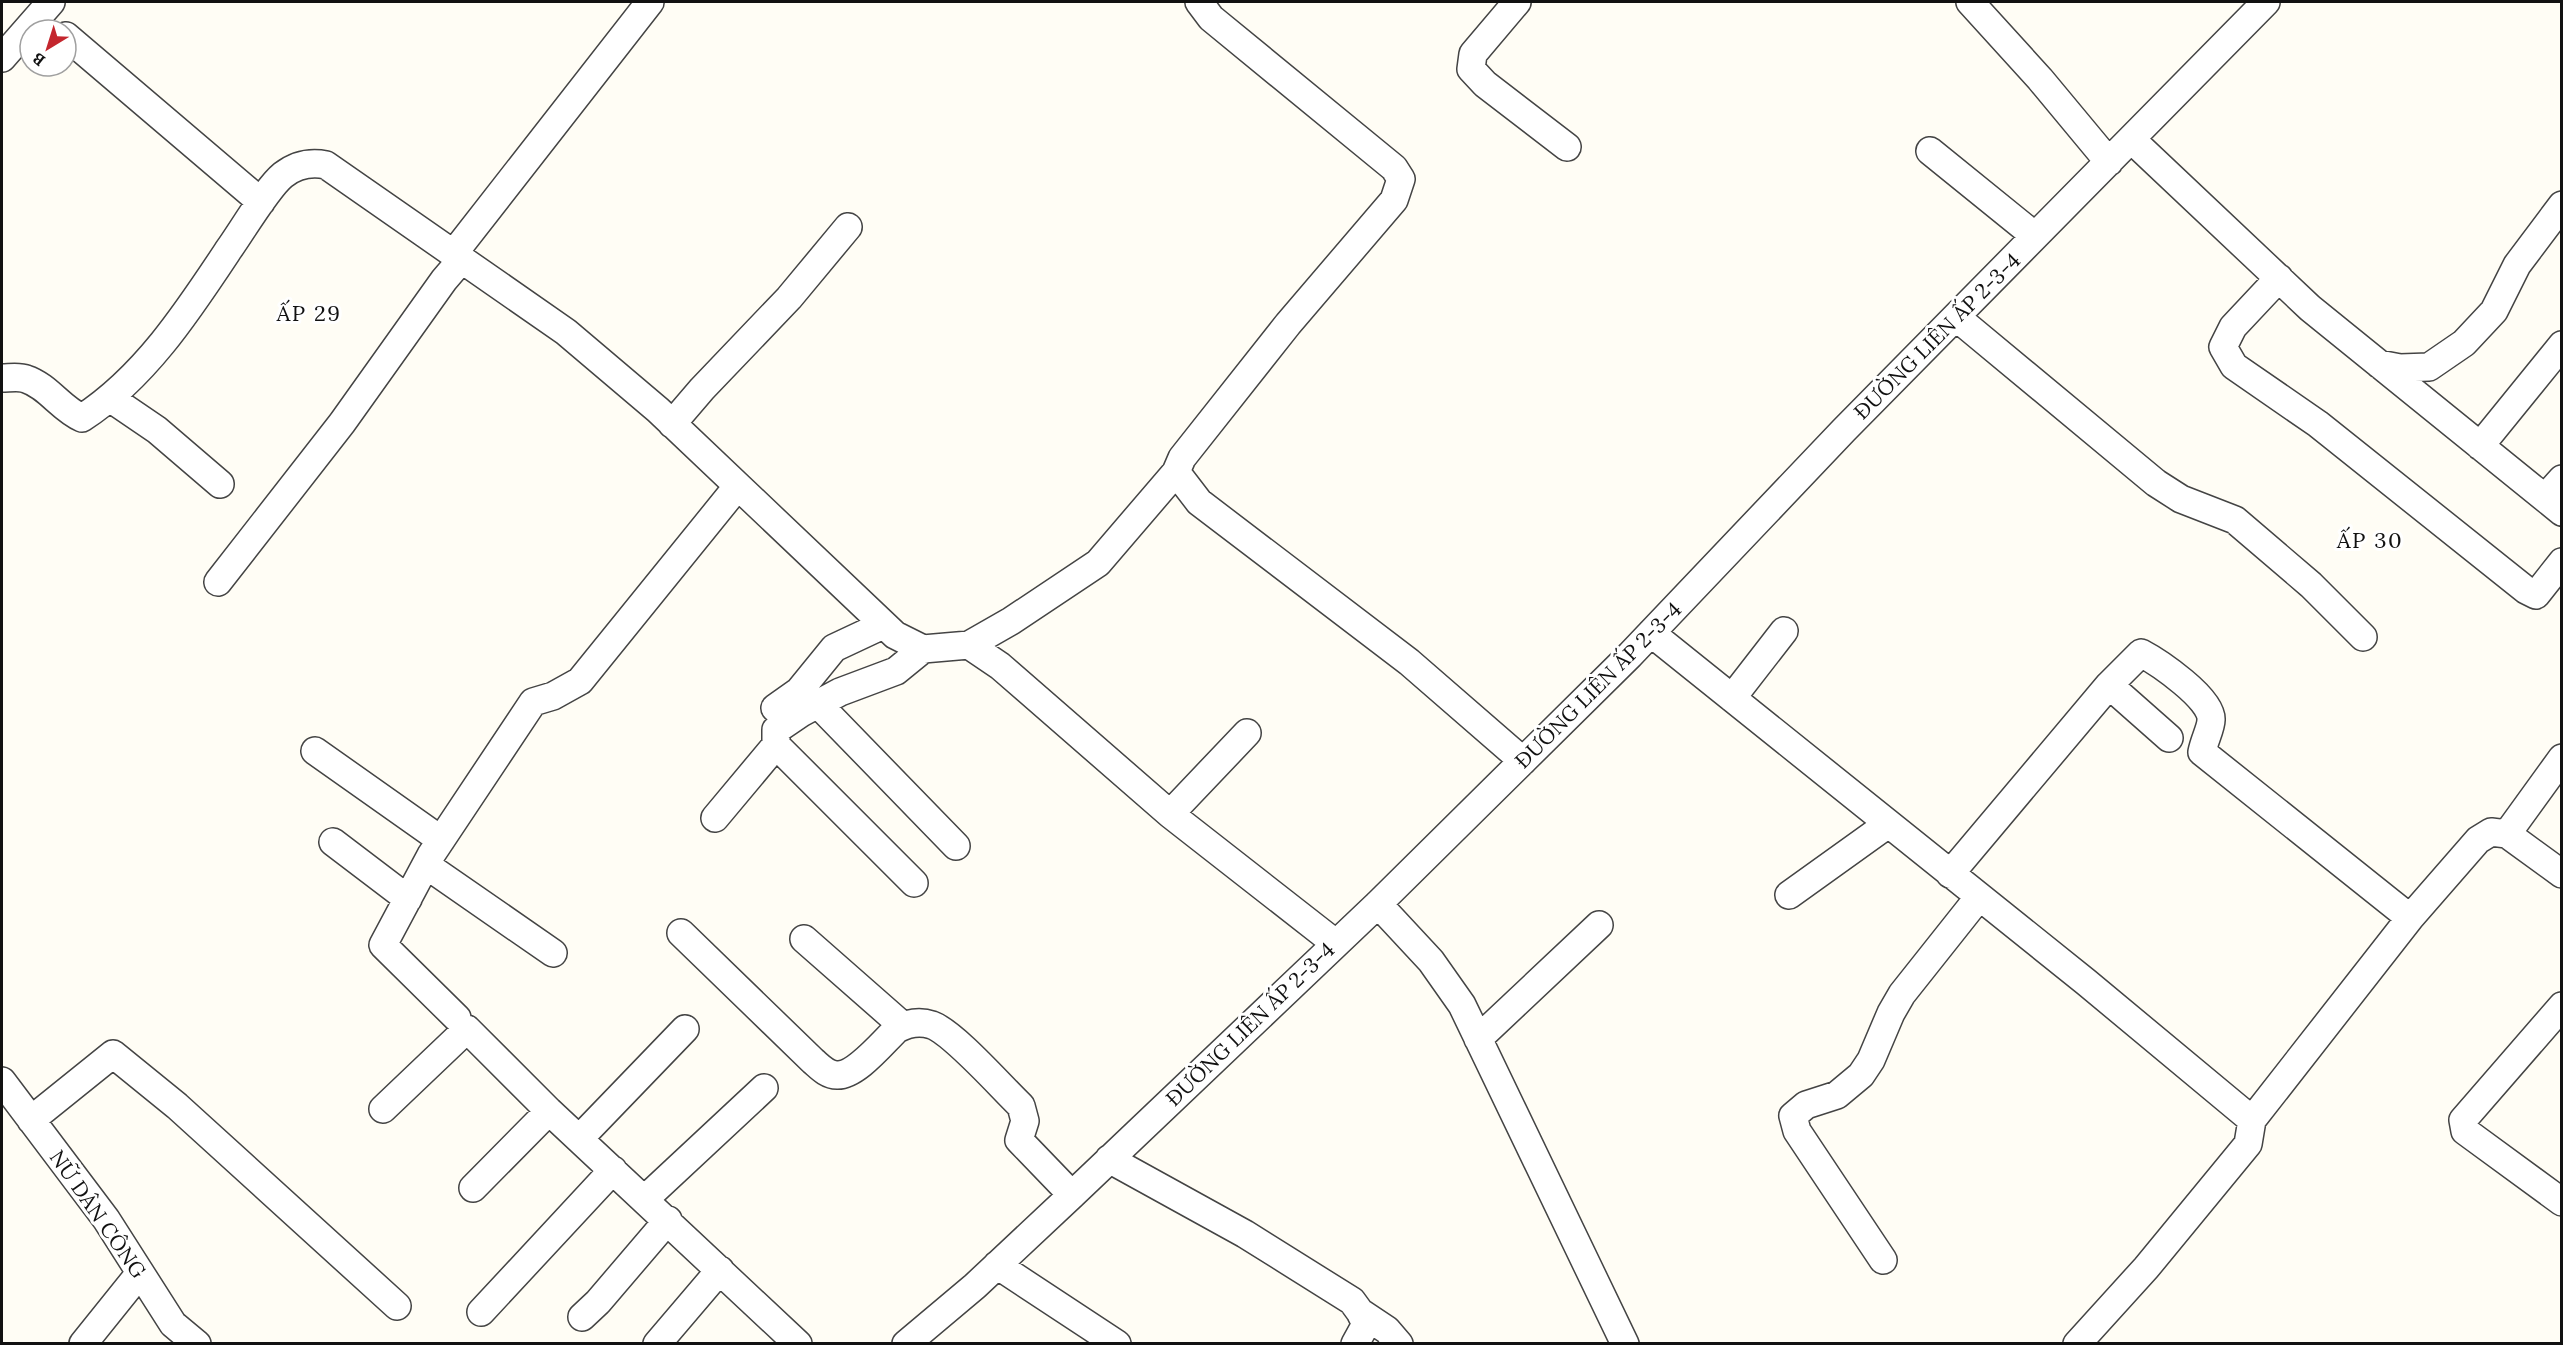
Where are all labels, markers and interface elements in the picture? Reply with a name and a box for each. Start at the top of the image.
north arrow [18,18,78,78]
text: B [28,48,49,71]
street label: ĐƯỜNG LIÊN ẤP 2-3-4 [1847,246,2026,425]
district label: ẤP 29 [276,299,341,327]
district label: ẤP 30 [2336,526,2403,554]
street label: ĐƯỜNG LIÊN ẤP 2-3-4 [1508,595,1687,774]
street label: ĐƯỜNG LIÊN ẤP 2-3-4 [1159,936,1340,1112]
street label: NỮ DÂN CÔNG [44,1145,152,1283]

